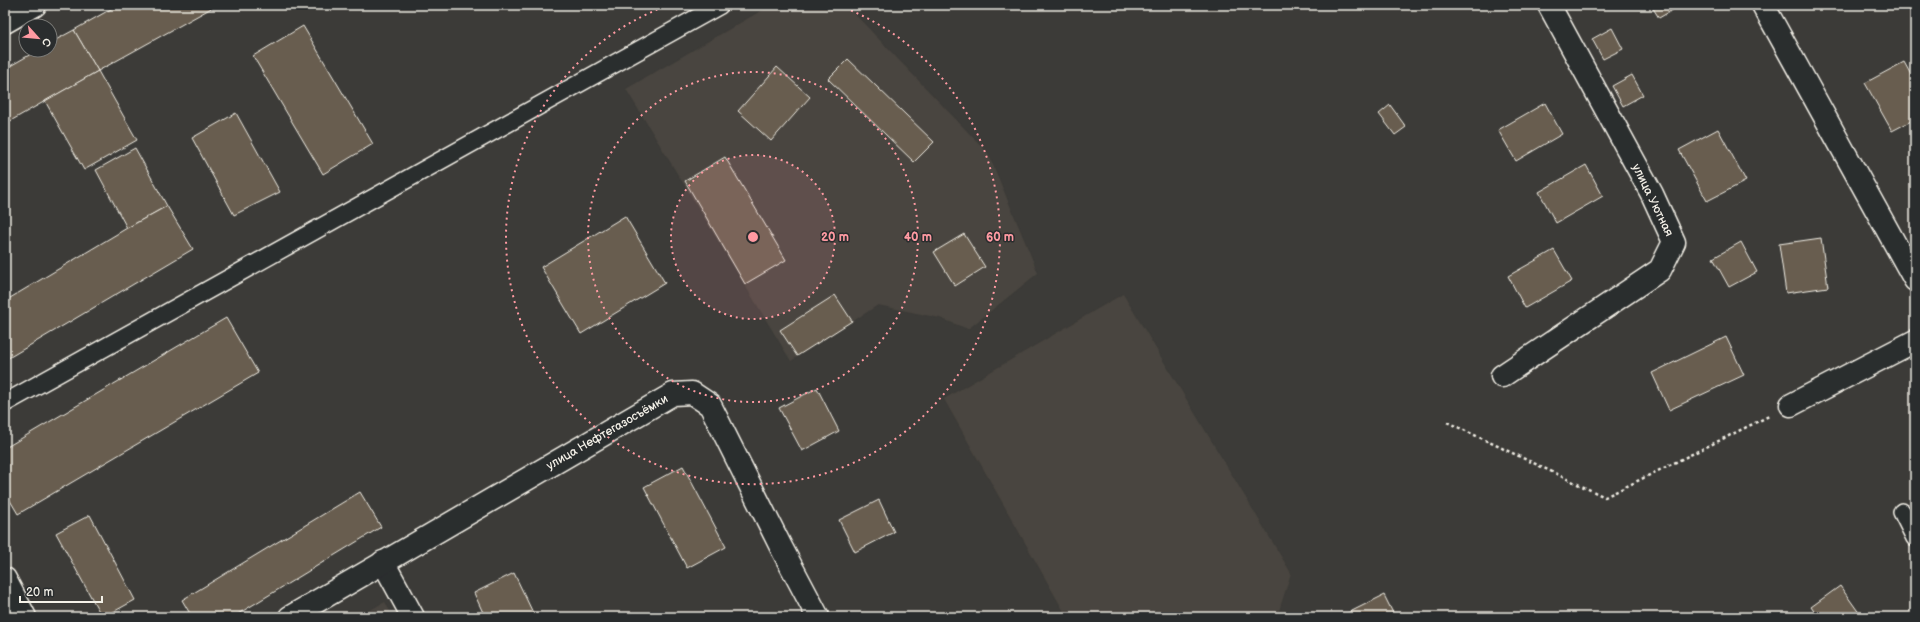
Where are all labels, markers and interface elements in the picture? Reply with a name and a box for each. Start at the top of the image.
north arrow [18,18,58,58]
text: С [39,36,54,49]
street label: улица Уютная [1628,161,1677,239]
centre of rings [746,230,760,244]
text: 20 m [821,230,849,245]
text: 40 m [904,230,932,245]
text: 60 m [986,230,1014,245]
street label: улица Нефтегазосъёмки [544,391,671,473]
scale bar [20,578,102,604]
text: 20 m [26,585,53,600]

